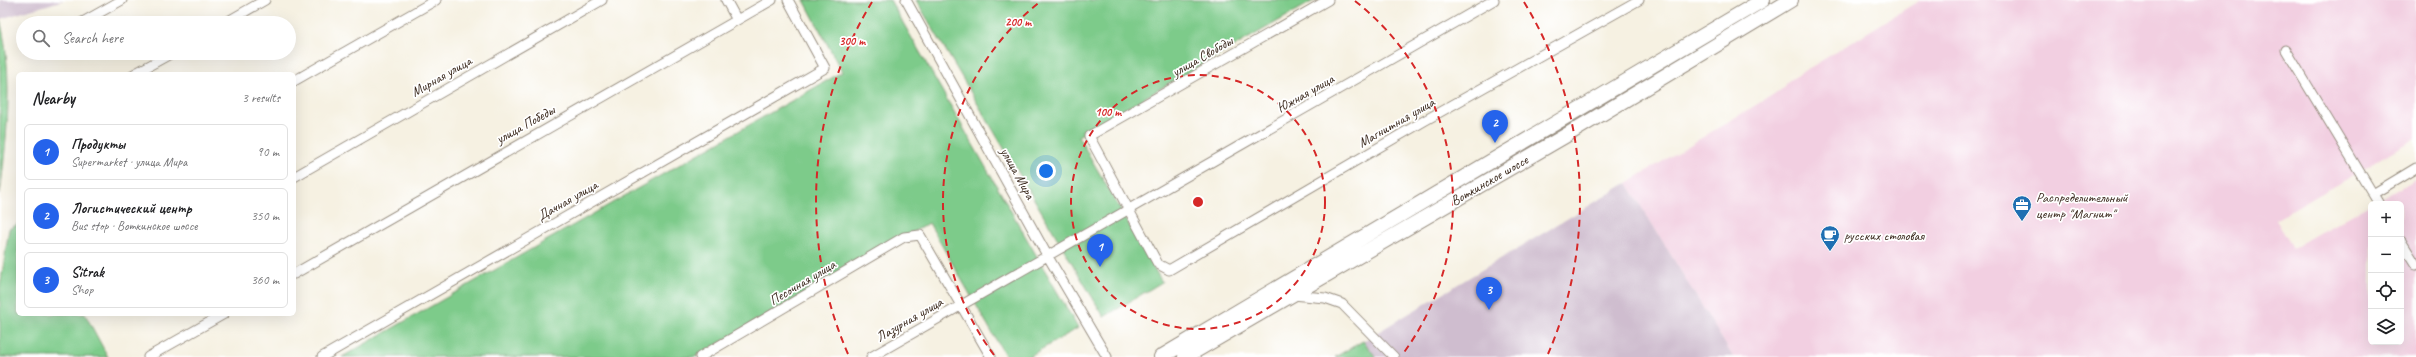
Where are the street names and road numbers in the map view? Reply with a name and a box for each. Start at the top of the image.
street label: улица Свободы [1168,31,1237,81]
street label: Мирная улица [408,52,475,100]
street label: Южная улица [1274,70,1338,117]
street label: Магнитная улица [1355,93,1438,151]
street label: улица Победы [492,101,559,148]
street label: улица Мира [996,144,1039,203]
street label: Воткинское шоссе [1448,151,1532,209]
street label: Дачная улица [534,176,602,225]
street label: Песочная улица [766,256,839,309]
street label: Лазурная улица [873,293,946,345]

